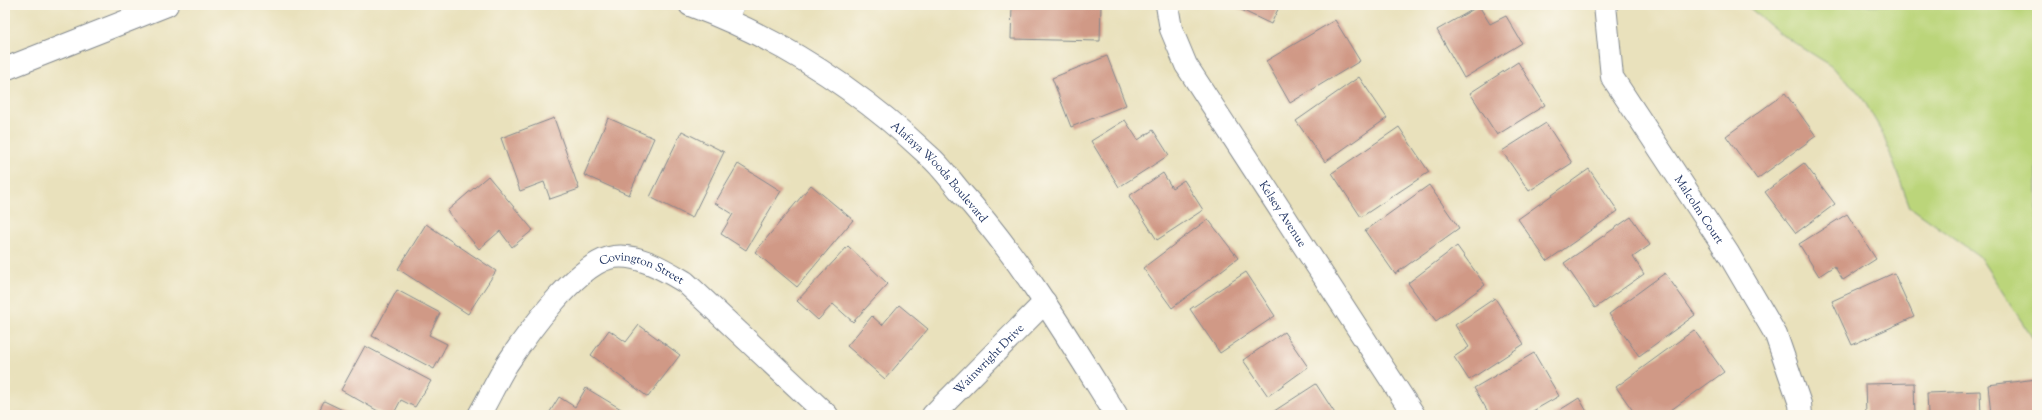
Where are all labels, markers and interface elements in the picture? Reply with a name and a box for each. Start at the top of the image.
street label: Alafaya Woods Boulevard [886,117,991,227]
street label: Malcolm Court [1669,172,1728,248]
street label: Kelsey Avenue [1254,178,1311,251]
street label: Covington Street [597,248,687,289]
street label: Wainwright Drive [950,320,1029,399]

